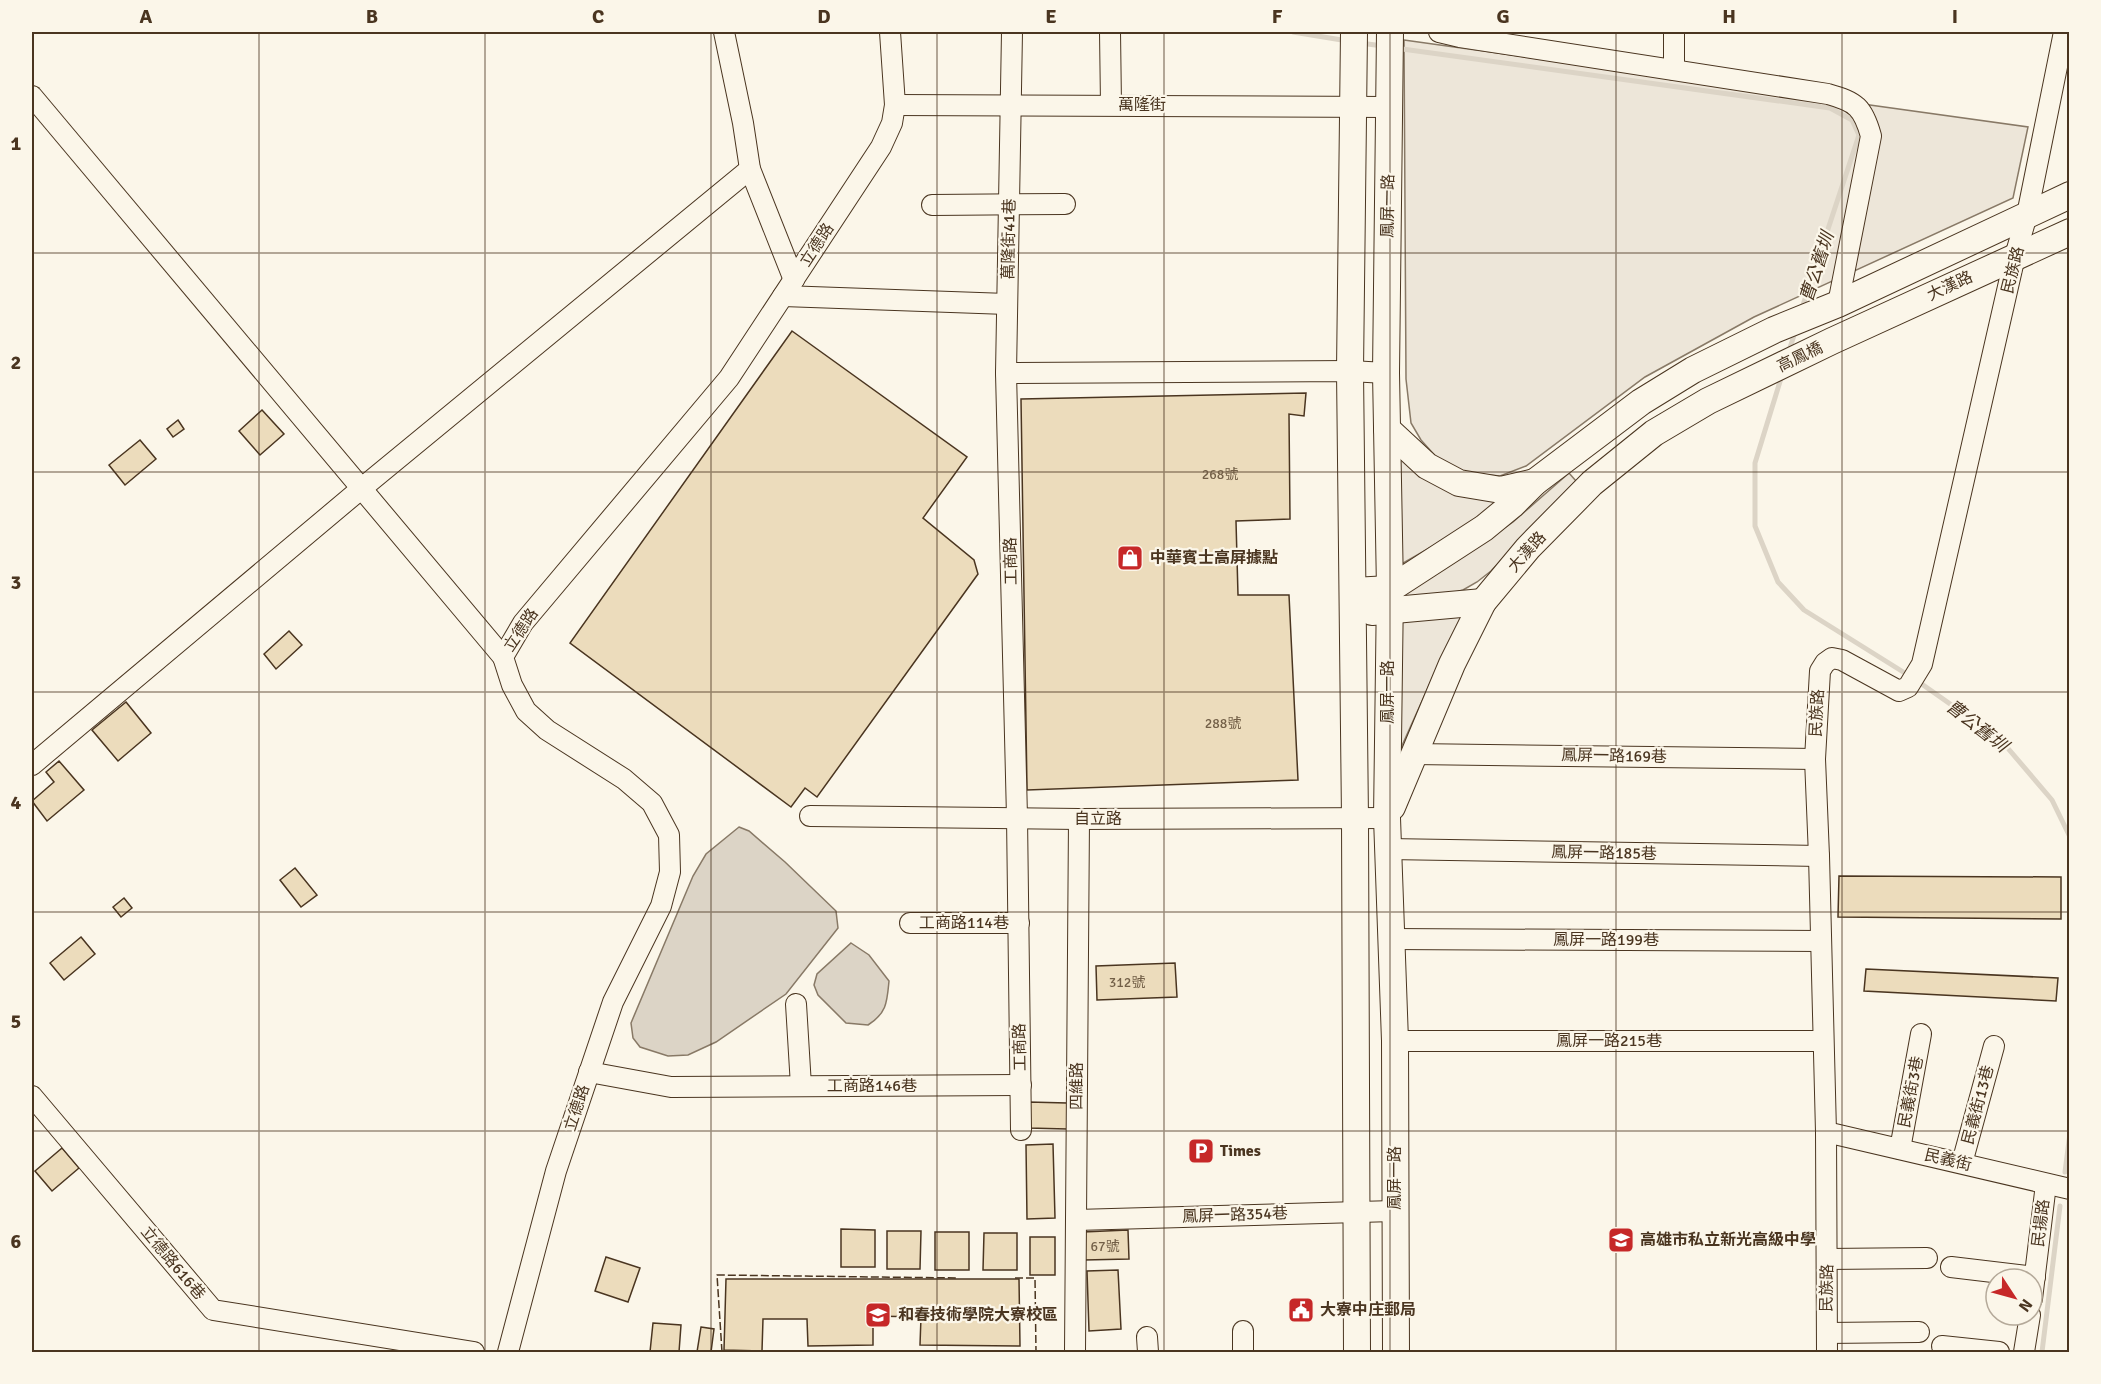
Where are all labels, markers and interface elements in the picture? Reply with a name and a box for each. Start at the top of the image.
text: A [140,4,153,29]
text: B [366,4,378,29]
text: C [592,4,604,29]
text: D [817,4,831,29]
text: E [1045,4,1057,29]
text: F [1272,4,1283,29]
text: G [1496,4,1510,29]
text: H [1722,4,1736,29]
text: I [1952,4,1958,29]
street label: 萬隆街 [1118,95,1166,115]
text: 1 [11,131,22,156]
street label: 鳳屏一路 [1377,174,1399,238]
street label: 萬隆街41巷 [998,198,1020,280]
street label: 立德路 [796,219,838,271]
water label: 曹公舊圳 [1795,227,1840,305]
street label: 民族路 [1997,244,2029,296]
street label: 大漢路 [1924,267,1976,305]
street label: 高鳳橋 [1774,337,1826,377]
text: 2 [11,350,21,375]
house number: 268號 [1202,466,1238,483]
street label: 大漢路 [1504,527,1550,577]
street label: 工商路 [1001,537,1021,585]
shop icon: 中華賓士高屏據點 [1115,543,1145,573]
place label: 中華賓士高屏據點 [1150,548,1278,568]
text: 3 [11,570,21,595]
street label: 立德路 [499,605,543,655]
street label: 鳳屏一路 [1378,660,1398,724]
street label: 民族路 [1806,689,1828,737]
water label: 曹公舊圳 [1942,695,2015,759]
house number: 288號 [1205,715,1241,732]
street label: 鳳屏一路169巷 [1561,745,1667,767]
text: 4 [11,790,22,815]
street label: 自立路 [1074,809,1122,829]
street label: 鳳屏一路185巷 [1551,842,1657,864]
street label: 工商路114巷 [919,913,1009,933]
street label: 鳳屏一路199巷 [1553,930,1659,950]
house number: 312號 [1109,974,1145,991]
text: 5 [11,1009,21,1034]
street label: 工商路 [1010,1023,1030,1071]
street label: 鳳屏一路215巷 [1556,1031,1662,1051]
street label: 民義街3巷 [1894,1054,1928,1130]
street label: 四維路 [1067,1062,1087,1110]
street label: 民義街13巷 [1958,1063,1998,1147]
street label: 工商路146巷 [827,1076,917,1096]
street label: 立德路 [560,1082,594,1134]
parking icon: Times [1186,1136,1216,1166]
place label: Times [1220,1141,1261,1161]
street label: 民義街 [1922,1145,1974,1175]
street label: 鳳屏一路 [1385,1146,1405,1210]
street label: 民揚路 [2028,1198,2054,1248]
street label: 鳳屏一路354巷 [1182,1203,1288,1227]
street label: 立德路616巷 [136,1222,210,1304]
school or university icon: 高雄市私立新光高級中學 [1606,1225,1636,1255]
text: 6 [11,1229,22,1254]
place label: 高雄市私立新光高級中學 [1640,1230,1816,1250]
house number: 67號 [1090,1238,1120,1255]
street label: 民族路 [1817,1264,1837,1312]
north arrow [1984,1267,2044,1327]
public building icon: 大寮中庄郵局 [1286,1295,1316,1325]
text: N [2014,1295,2037,1316]
school or university icon: 和春技術學院大寮校區 [863,1300,893,1330]
place label: 大寮中庄郵局 [1320,1300,1416,1320]
place label: 和春技術學院大寮校區 [898,1305,1058,1325]

